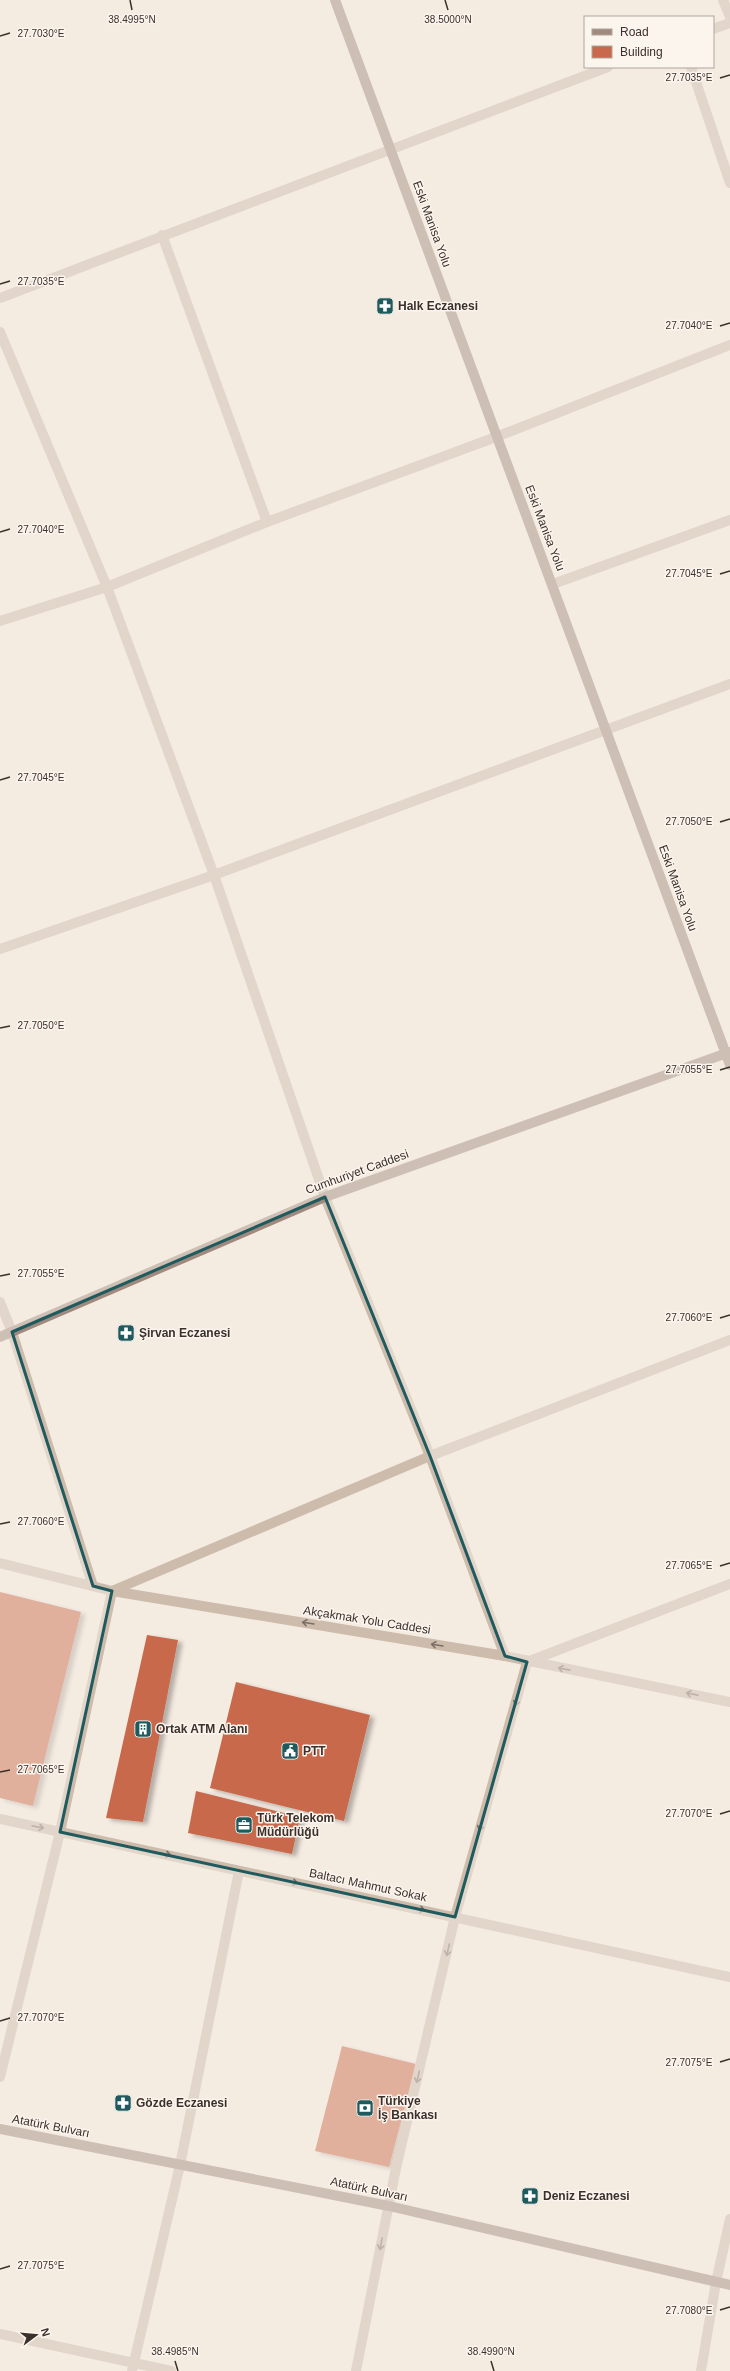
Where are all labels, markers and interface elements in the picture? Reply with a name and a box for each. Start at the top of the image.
text: 38.4995°N [108,14,156,25]
text: 38.5000°N [424,14,472,25]
legend [584,16,714,68]
text: Road [620,25,649,39]
text: 27.7030°E [18,28,65,39]
text: Building [620,45,663,59]
text: 27.7035°E [666,72,713,83]
street label: Eski Manisa Yolu [410,179,454,269]
text: 27.7035°E [18,276,65,287]
pharmacy icon: Halk Eczanesi [375,296,395,316]
place label: Halk Eczanesi [398,299,478,313]
text: 27.7040°E [666,320,713,331]
street label: Eski Manisa Yolu [522,483,568,573]
text: 27.7040°E [18,524,65,535]
text: 27.7045°E [666,568,713,579]
text: 27.7045°E [18,772,65,783]
text: 27.7050°E [666,816,713,827]
street label: Eski Manisa Yolu [656,843,700,933]
text: 27.7050°E [18,1020,65,1031]
text: 27.7055°E [666,1064,713,1075]
street label: Cumhuriyet Caddesi [304,1147,410,1197]
text: 27.7055°E [18,1268,65,1279]
text: 27.7060°E [666,1312,713,1323]
pharmacy icon: Şirvan Eczanesi [116,1323,136,1343]
place label: Şirvan Eczanesi [139,1326,230,1340]
text: 27.7060°E [18,1516,65,1527]
text: 27.7065°E [666,1560,713,1571]
street label: Akçakmak Yolu Caddesi [302,1603,432,1637]
one-way arrow [302,1619,315,1627]
one-way arrow [430,1641,443,1649]
one-way arrow [558,1665,571,1673]
one-way arrow [686,1690,699,1698]
one-way arrow [513,1693,520,1706]
building icon: Ortak ATM Alanı [133,1719,153,1739]
place label: Ortak ATM Alanı [156,1722,248,1736]
public building icon: PTT [280,1741,300,1761]
place label: PTT [303,1744,326,1758]
text: 27.7065°E [18,1764,65,1775]
text: 27.7070°E [666,1808,713,1819]
place label: Türk Telekom Müdürlüğü [257,1811,334,1839]
office icon: Türk Telekom Müdürlüğü [234,1815,254,1835]
one-way arrow [477,1818,485,1831]
one-way arrow [31,1823,44,1831]
one-way arrow [158,1851,171,1859]
street label: Baltacı Mahmut Sokak [308,1866,429,1905]
one-way arrow [285,1879,298,1887]
one-way arrow [412,1906,425,1914]
one-way arrow [443,1943,451,1956]
text: 27.7070°E [18,2012,65,2023]
text: 27.7075°E [666,2057,713,2068]
one-way arrow [413,2070,421,2083]
pharmacy icon: Gözde Eczanesi [113,2093,133,2113]
place label: Türkiye İş Bankası [378,2094,437,2122]
place label: Gözde Eczanesi [136,2096,227,2110]
bank icon: Türkiye İş Bankası [355,2098,375,2118]
street label: Atatürk Bulvarı [11,2112,91,2140]
street label: Atatürk Bulvarı [329,2174,409,2204]
pharmacy icon: Deniz Eczanesi [520,2186,540,2206]
place label: Deniz Eczanesi [543,2189,630,2203]
one-way arrow [377,2237,385,2250]
text: 27.7075°E [18,2260,65,2271]
text: 27.7080°E [666,2305,713,2316]
north arrow [16,2315,56,2355]
text: N [39,2327,52,2338]
text: 38.4985°N [151,2346,199,2357]
text: 38.4990°N [467,2346,515,2357]

